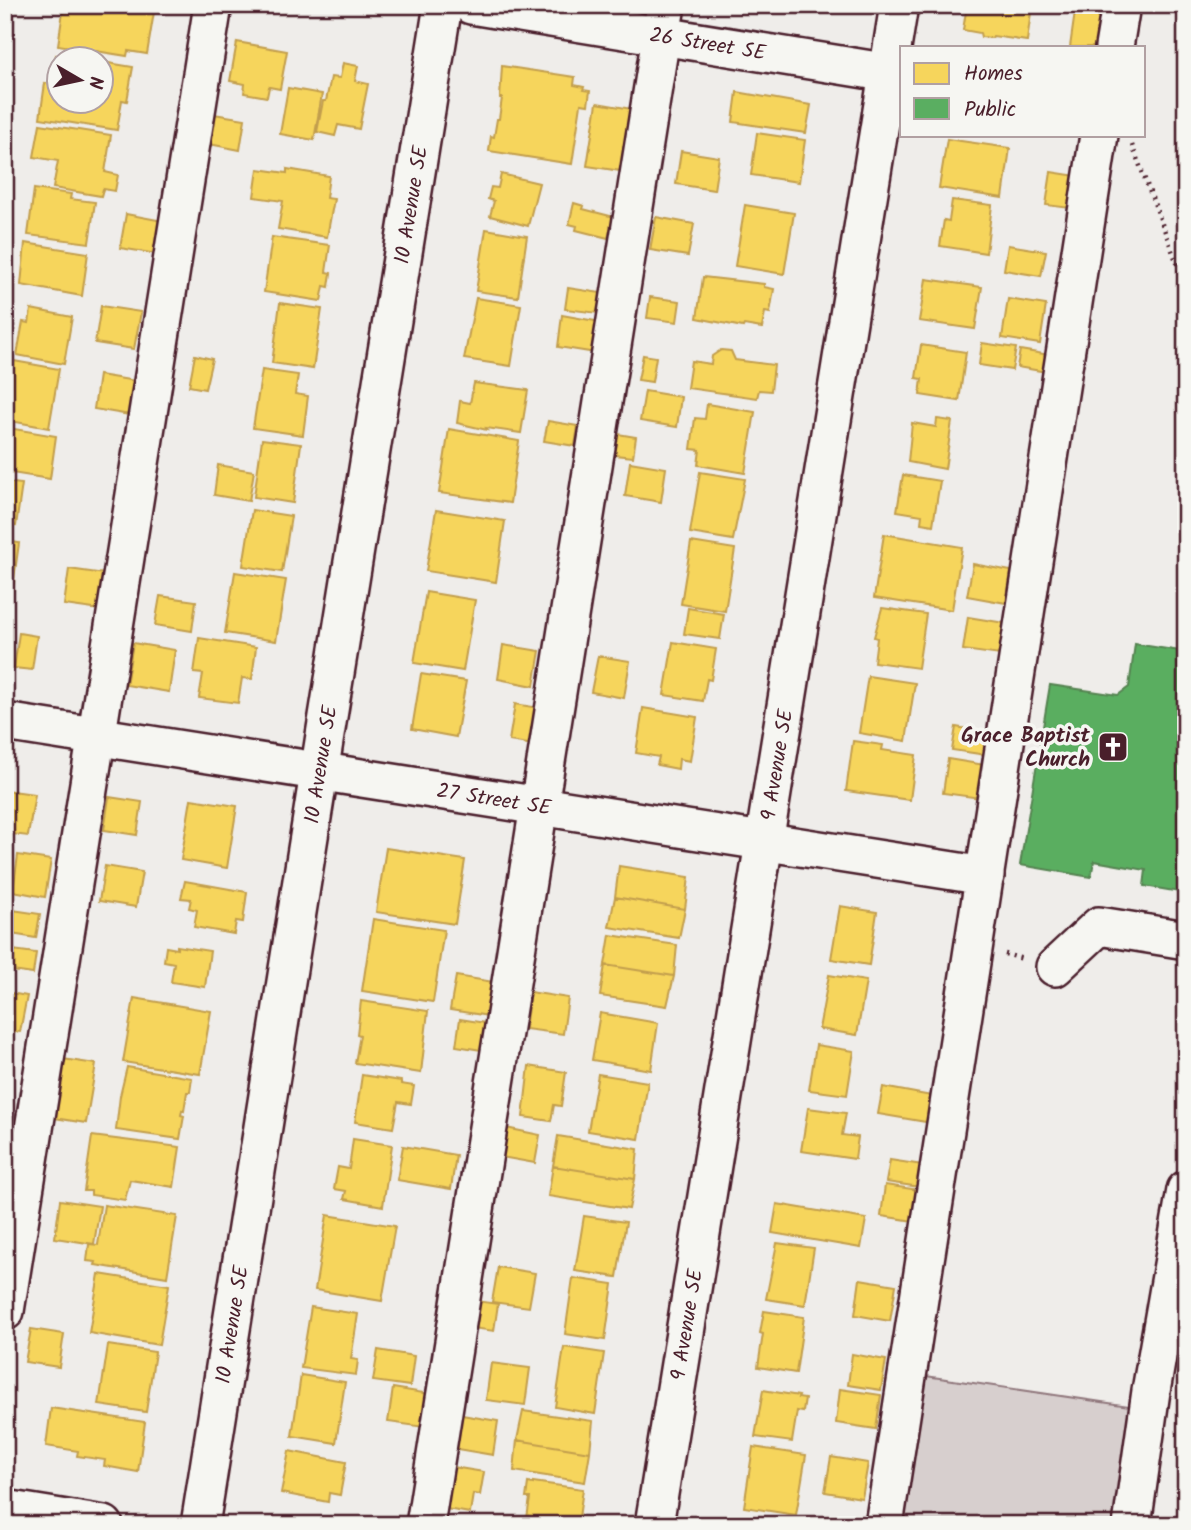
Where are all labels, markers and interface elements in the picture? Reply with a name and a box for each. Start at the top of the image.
street label: 26 Street SE [647,19,769,71]
north arrow [46,46,116,116]
legend [900,46,1146,136]
text: Homes [964,58,1023,91]
text: N [79,74,111,91]
text: Public [964,94,1016,127]
street label: 10 Avenue SE [386,143,438,266]
street label: 10 Avenue SE [296,702,348,826]
street label: 9 Avenue SE [753,706,803,823]
place label: Grace Baptist Church [961,720,1091,777]
church icon: Grace Baptist Church [1096,730,1130,764]
street label: 27 Street SE [434,775,554,826]
street label: 10 Avenue SE [208,1263,259,1386]
street label: 9 Avenue SE [663,1266,713,1383]

